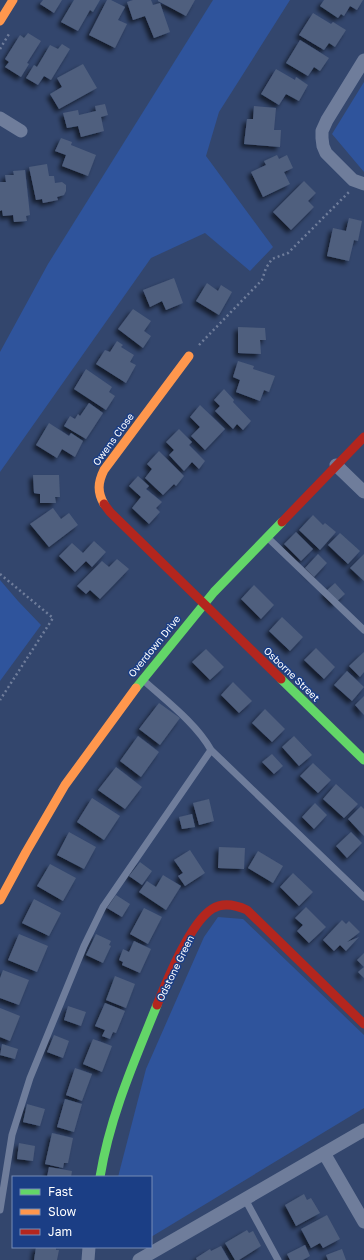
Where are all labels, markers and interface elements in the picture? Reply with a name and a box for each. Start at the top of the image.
street label: Owens Close [90,410,136,468]
street label: Overdown Drive [125,613,183,679]
street label: Osborne Street [262,644,322,704]
street label: Odstone Green [154,933,196,1003]
legend [12,1176,152,1248]
text: Fast [48,1184,73,1199]
text: Slow [48,1204,76,1219]
text: Jam [48,1224,72,1239]

